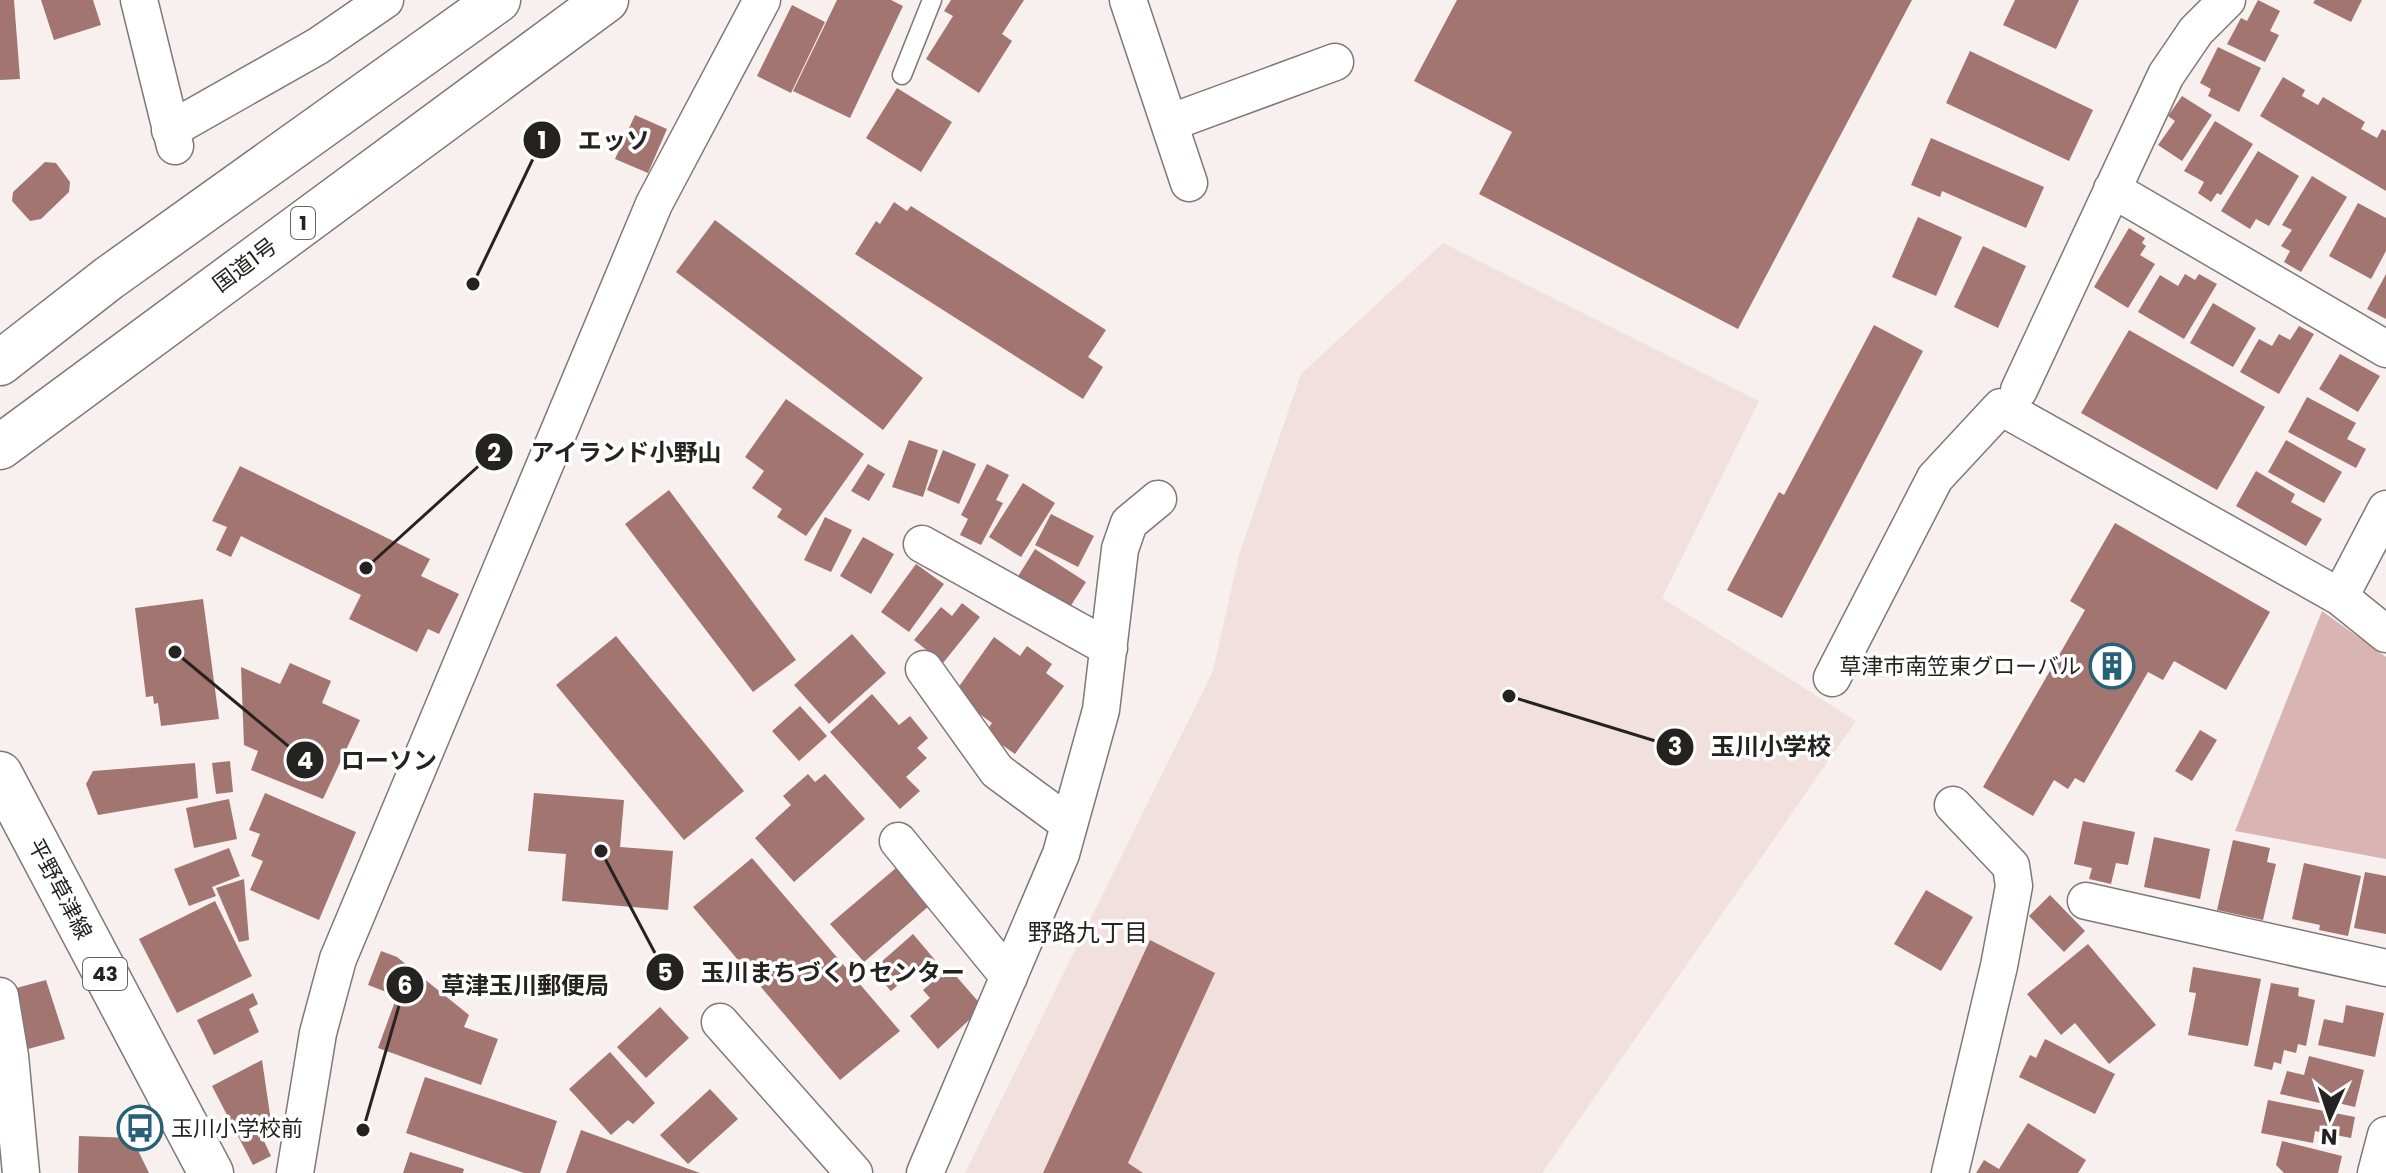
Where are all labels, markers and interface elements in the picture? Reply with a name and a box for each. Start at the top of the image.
callout: エッソ [522,116,666,164]
text: 1 [537,124,547,157]
text: エッソ [578,124,650,157]
road number: 1 [291,207,315,239]
street label: 国道1号 [207,231,283,299]
callout: アイランド小野山 [474,428,738,476]
text: 2 [487,436,501,469]
text: アイランド小野山 [531,436,721,469]
building icon: 草津市南笠東グローバル [2088,642,2136,690]
place label: 草津市南笠東グローバル [1839,651,2081,682]
callout: 玉川小学校 [1655,723,1847,771]
text: 3 [1668,730,1682,763]
text: 玉川小学校 [1711,730,1831,763]
callout: ローソン [285,736,453,784]
text: 4 [297,744,313,777]
text: ローソン [341,744,437,777]
street label: 平野草津線 [20,833,100,945]
district label: 野路九丁目 [1028,916,1148,949]
callout: 玉川まちづくりセンター [645,948,981,996]
text: 5 [657,956,673,989]
text: 玉川まちづくりセンター [701,956,965,989]
road number: 43 [83,958,127,990]
callout: 草津玉川郵便局 [385,961,625,1009]
text: 6 [397,969,413,1002]
text: 草津玉川郵便局 [441,969,609,1002]
north arrow [2290,1077,2370,1157]
bus stop icon: 玉川小学校前 [116,1104,164,1152]
place label: 玉川小学校前 [171,1113,303,1144]
text: N [2320,1121,2338,1152]

